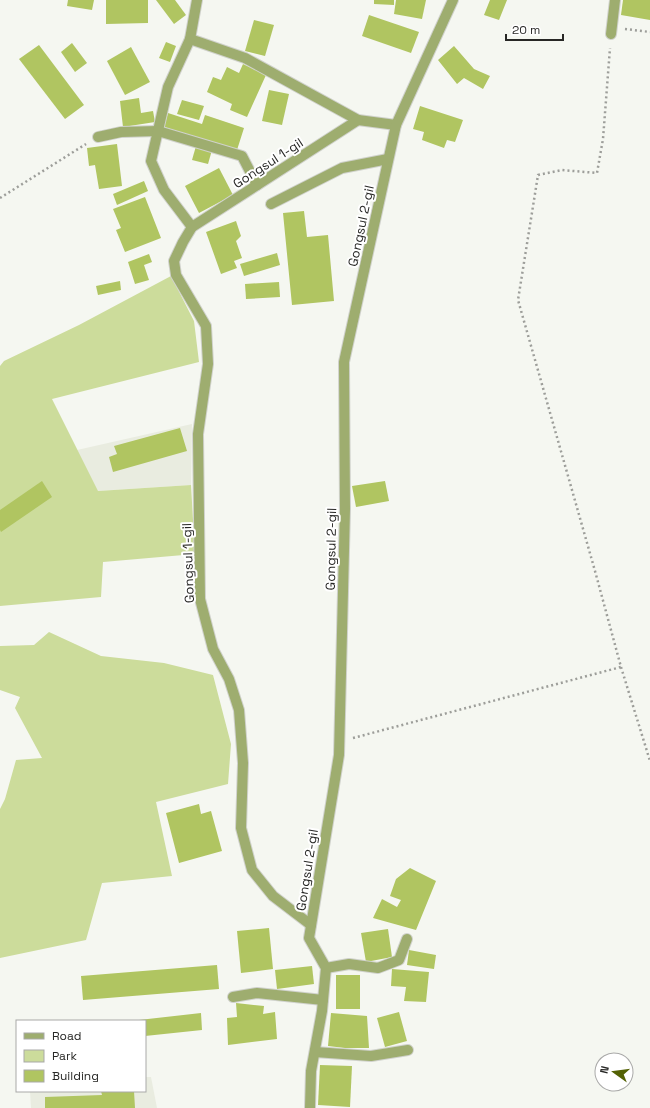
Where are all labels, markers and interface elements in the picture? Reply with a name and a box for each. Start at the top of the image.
scale bar [506,16,563,42]
text: 20 m [512,22,540,38]
street label: Gongsul 1-gil [230,134,306,192]
street label: Gongsul 2-gil [344,184,378,268]
street label: Gongsul 2-gil [322,508,340,590]
street label: Gongsul 1-gil [178,523,198,603]
street label: Gongsul 2-gil [292,828,322,912]
legend [16,1020,146,1092]
text: Road [52,1028,81,1044]
text: Park [52,1048,77,1064]
north arrow [594,1052,634,1092]
text: N [597,1064,612,1075]
text: Building [52,1068,99,1084]

